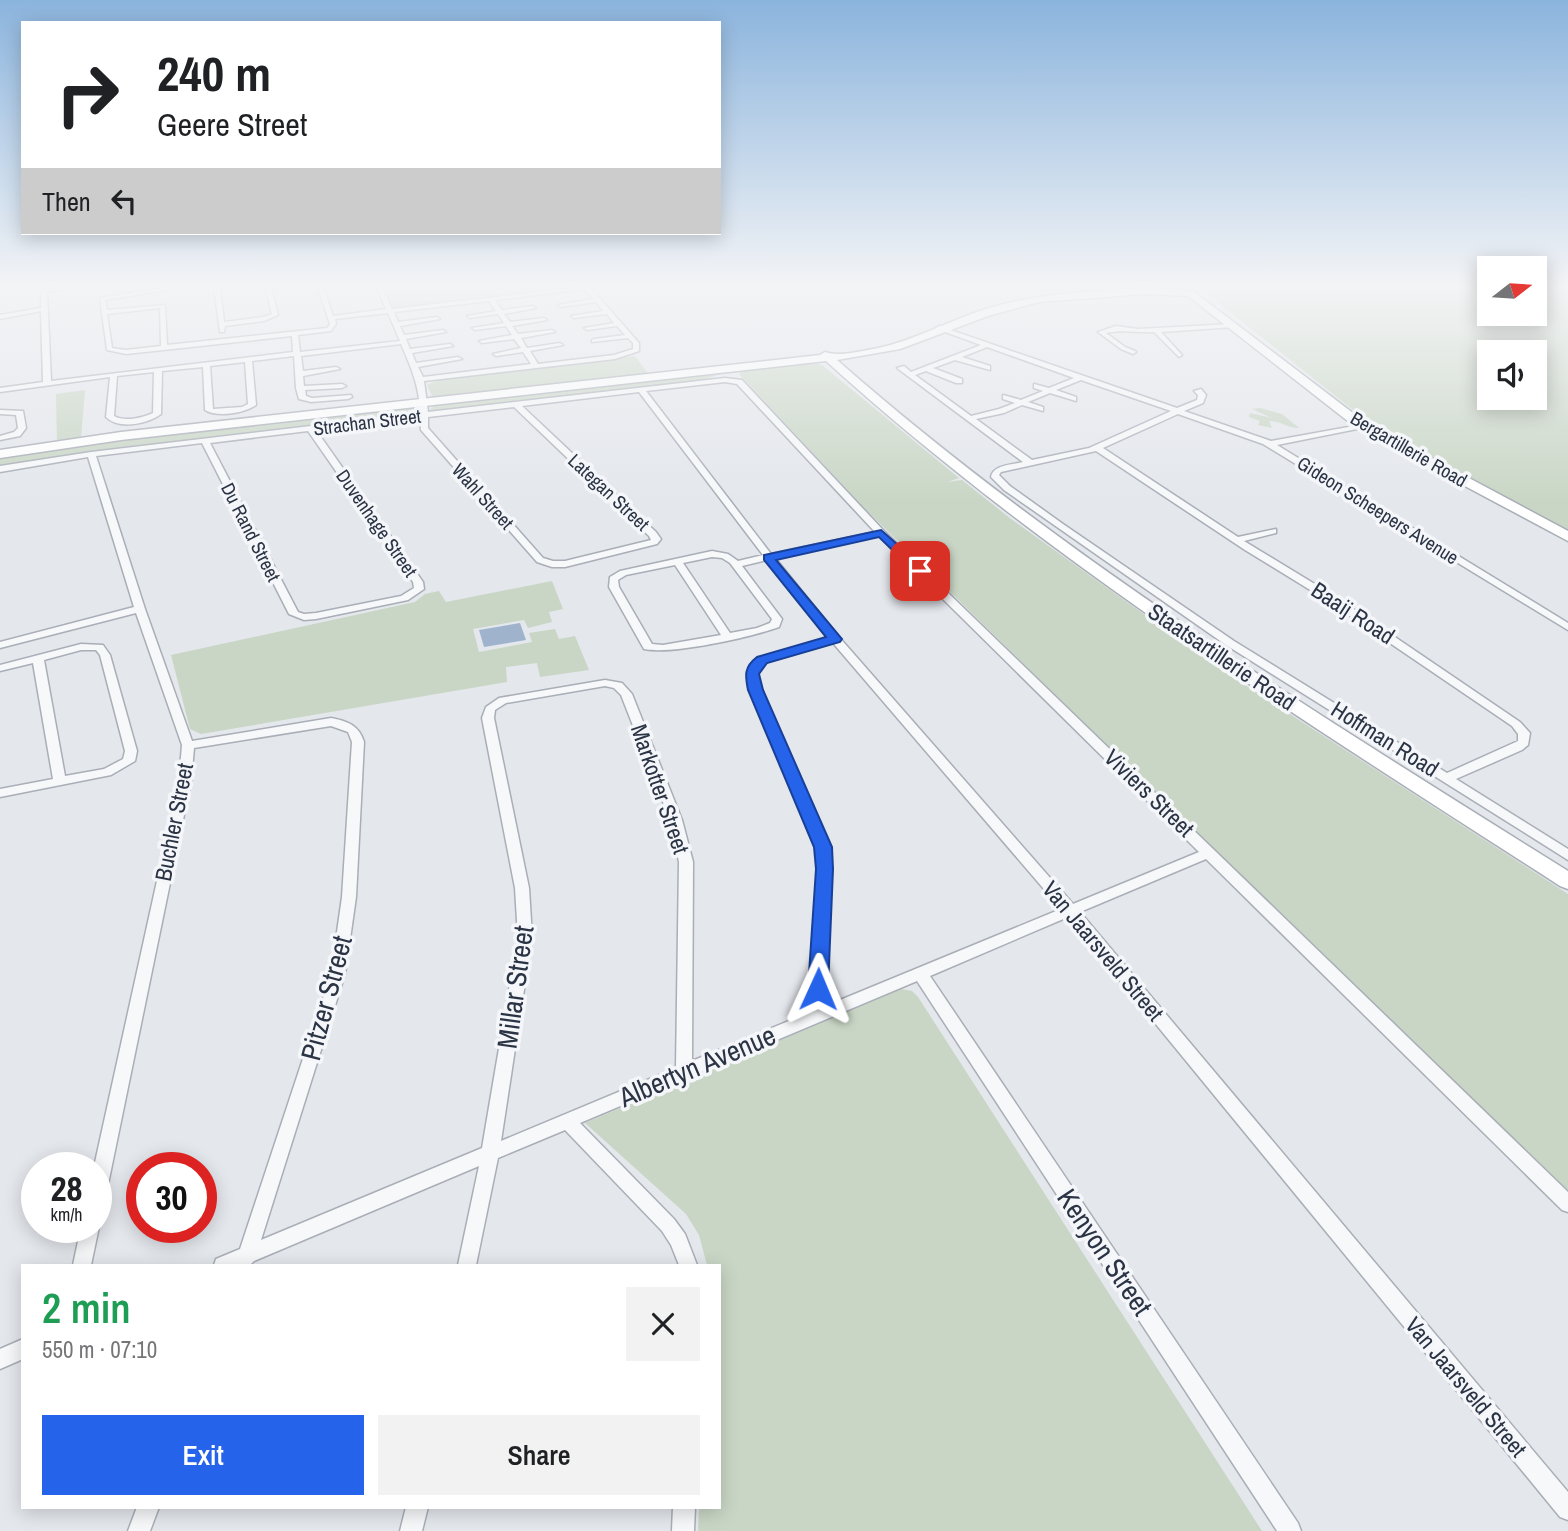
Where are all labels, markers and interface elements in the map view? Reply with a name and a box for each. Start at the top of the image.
text: 240 m [157,40,271,106]
icon: right [42,49,133,140]
text: Geere Street [157,103,307,146]
icon: left [105,182,143,220]
text: Then [42,184,91,219]
north arrow [1477,256,1547,326]
map controls [1477,256,1547,410]
button: sound [1477,340,1547,410]
street label: Strachan Street [312,402,423,442]
street label: Bergartillerie Road [1346,405,1472,493]
street label: Lategan Street [563,448,656,537]
street label: Gideon Scheepers Avenue [1292,450,1464,570]
street label: Wahl Street [446,457,520,535]
street label: Duvenhage Street [330,464,424,582]
street label: Du Rand Street [215,478,287,586]
pin [890,541,950,601]
icon: arrive [901,552,939,590]
street label: Baaij Road [1306,574,1401,651]
street label: Staatsartillerie Road [1142,596,1302,718]
street label: Hoffman Road [1326,693,1445,784]
street label: Markotter Street [624,720,697,858]
street label: Viviers Street [1098,742,1201,843]
street label: Buchler Street [147,760,200,884]
street label: Van Jaarsveld Street [1036,874,1171,1027]
street label: Millar Street [488,923,542,1051]
street label: Pitzer Street [291,931,361,1065]
position arrow [781,952,855,1026]
street label: Albertyn Avenue [612,1016,781,1116]
speed limit sign: 30 [126,1152,217,1243]
text: 28 [51,1165,82,1212]
street label: Kenyon Street [1049,1181,1161,1323]
text: km/h [51,1202,83,1227]
text: 2 min [42,1280,131,1336]
button: close [626,1287,700,1361]
street label: Van Jaarsveld Street [1399,1310,1534,1463]
text: 550 m · 07:10 [42,1334,157,1365]
button: Exit [42,1415,364,1495]
button: Share [378,1415,700,1495]

